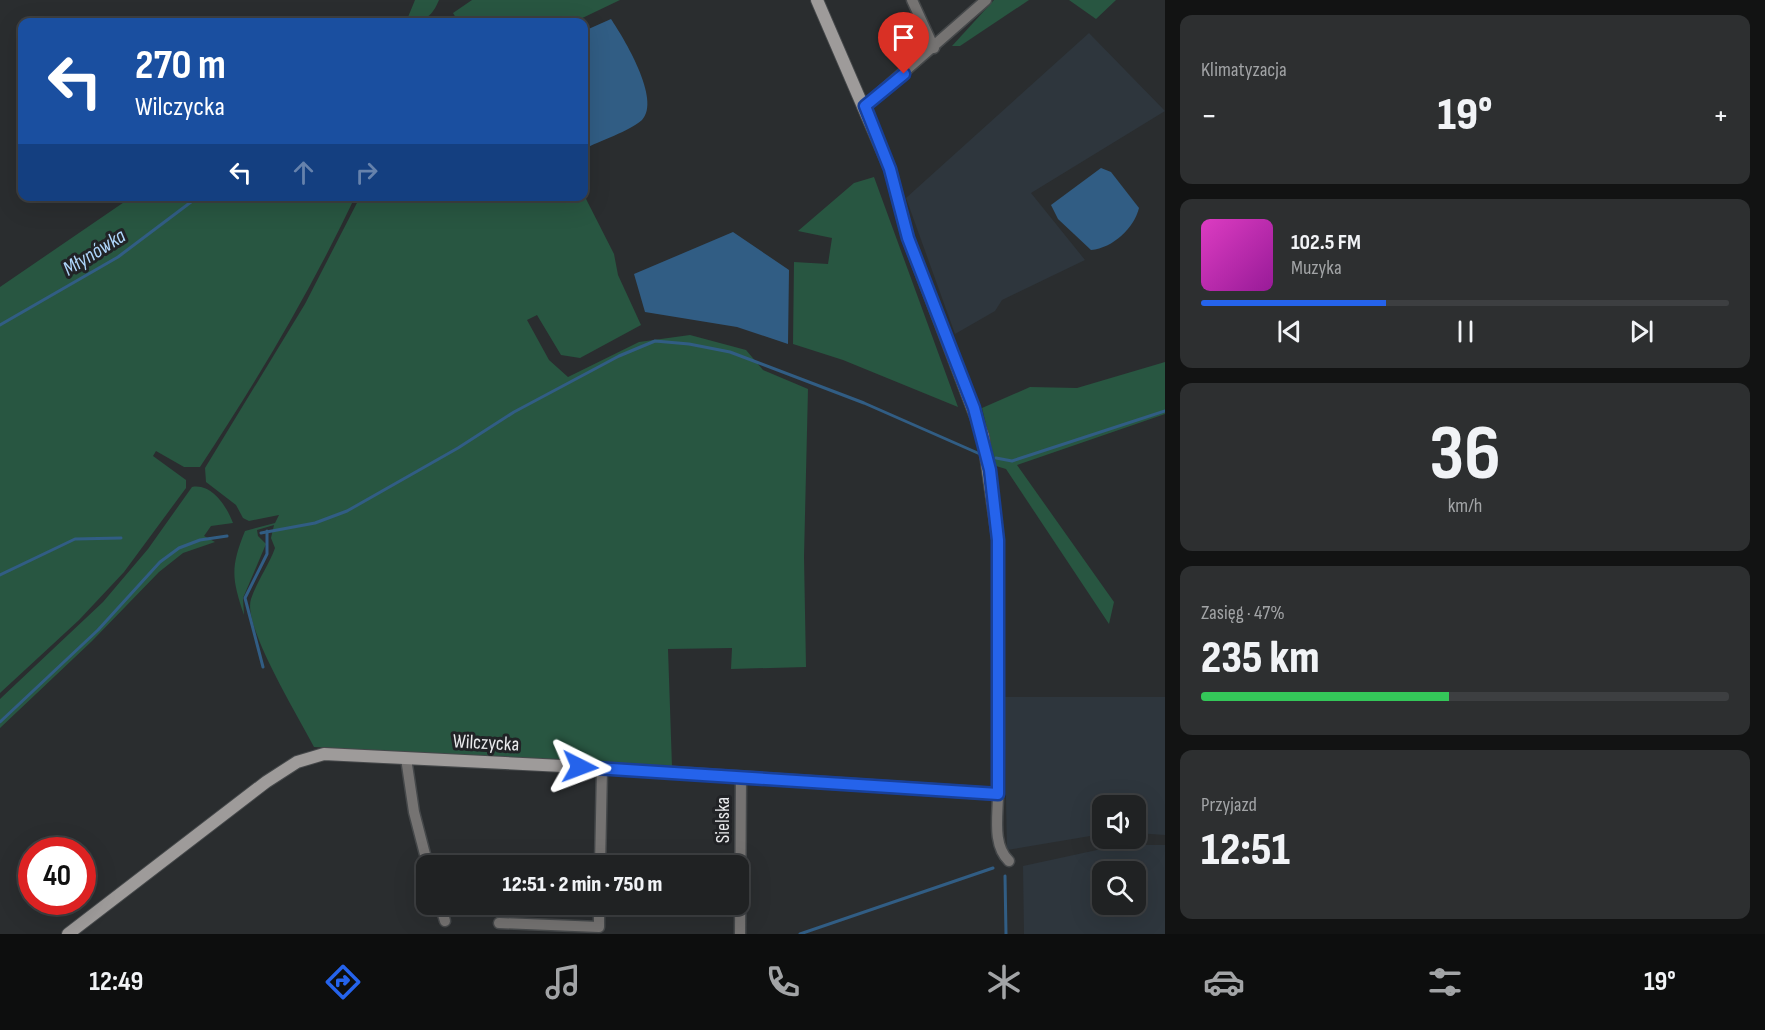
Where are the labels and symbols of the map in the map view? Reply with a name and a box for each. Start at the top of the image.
pin [878,12,929,74]
water label: Młynówka [58,223,131,281]
street label: Wilczycka [452,729,520,757]
position arrow [548,735,612,799]
street label: Sielska [711,797,735,843]
speed limit sign: 40 [18,837,96,915]

